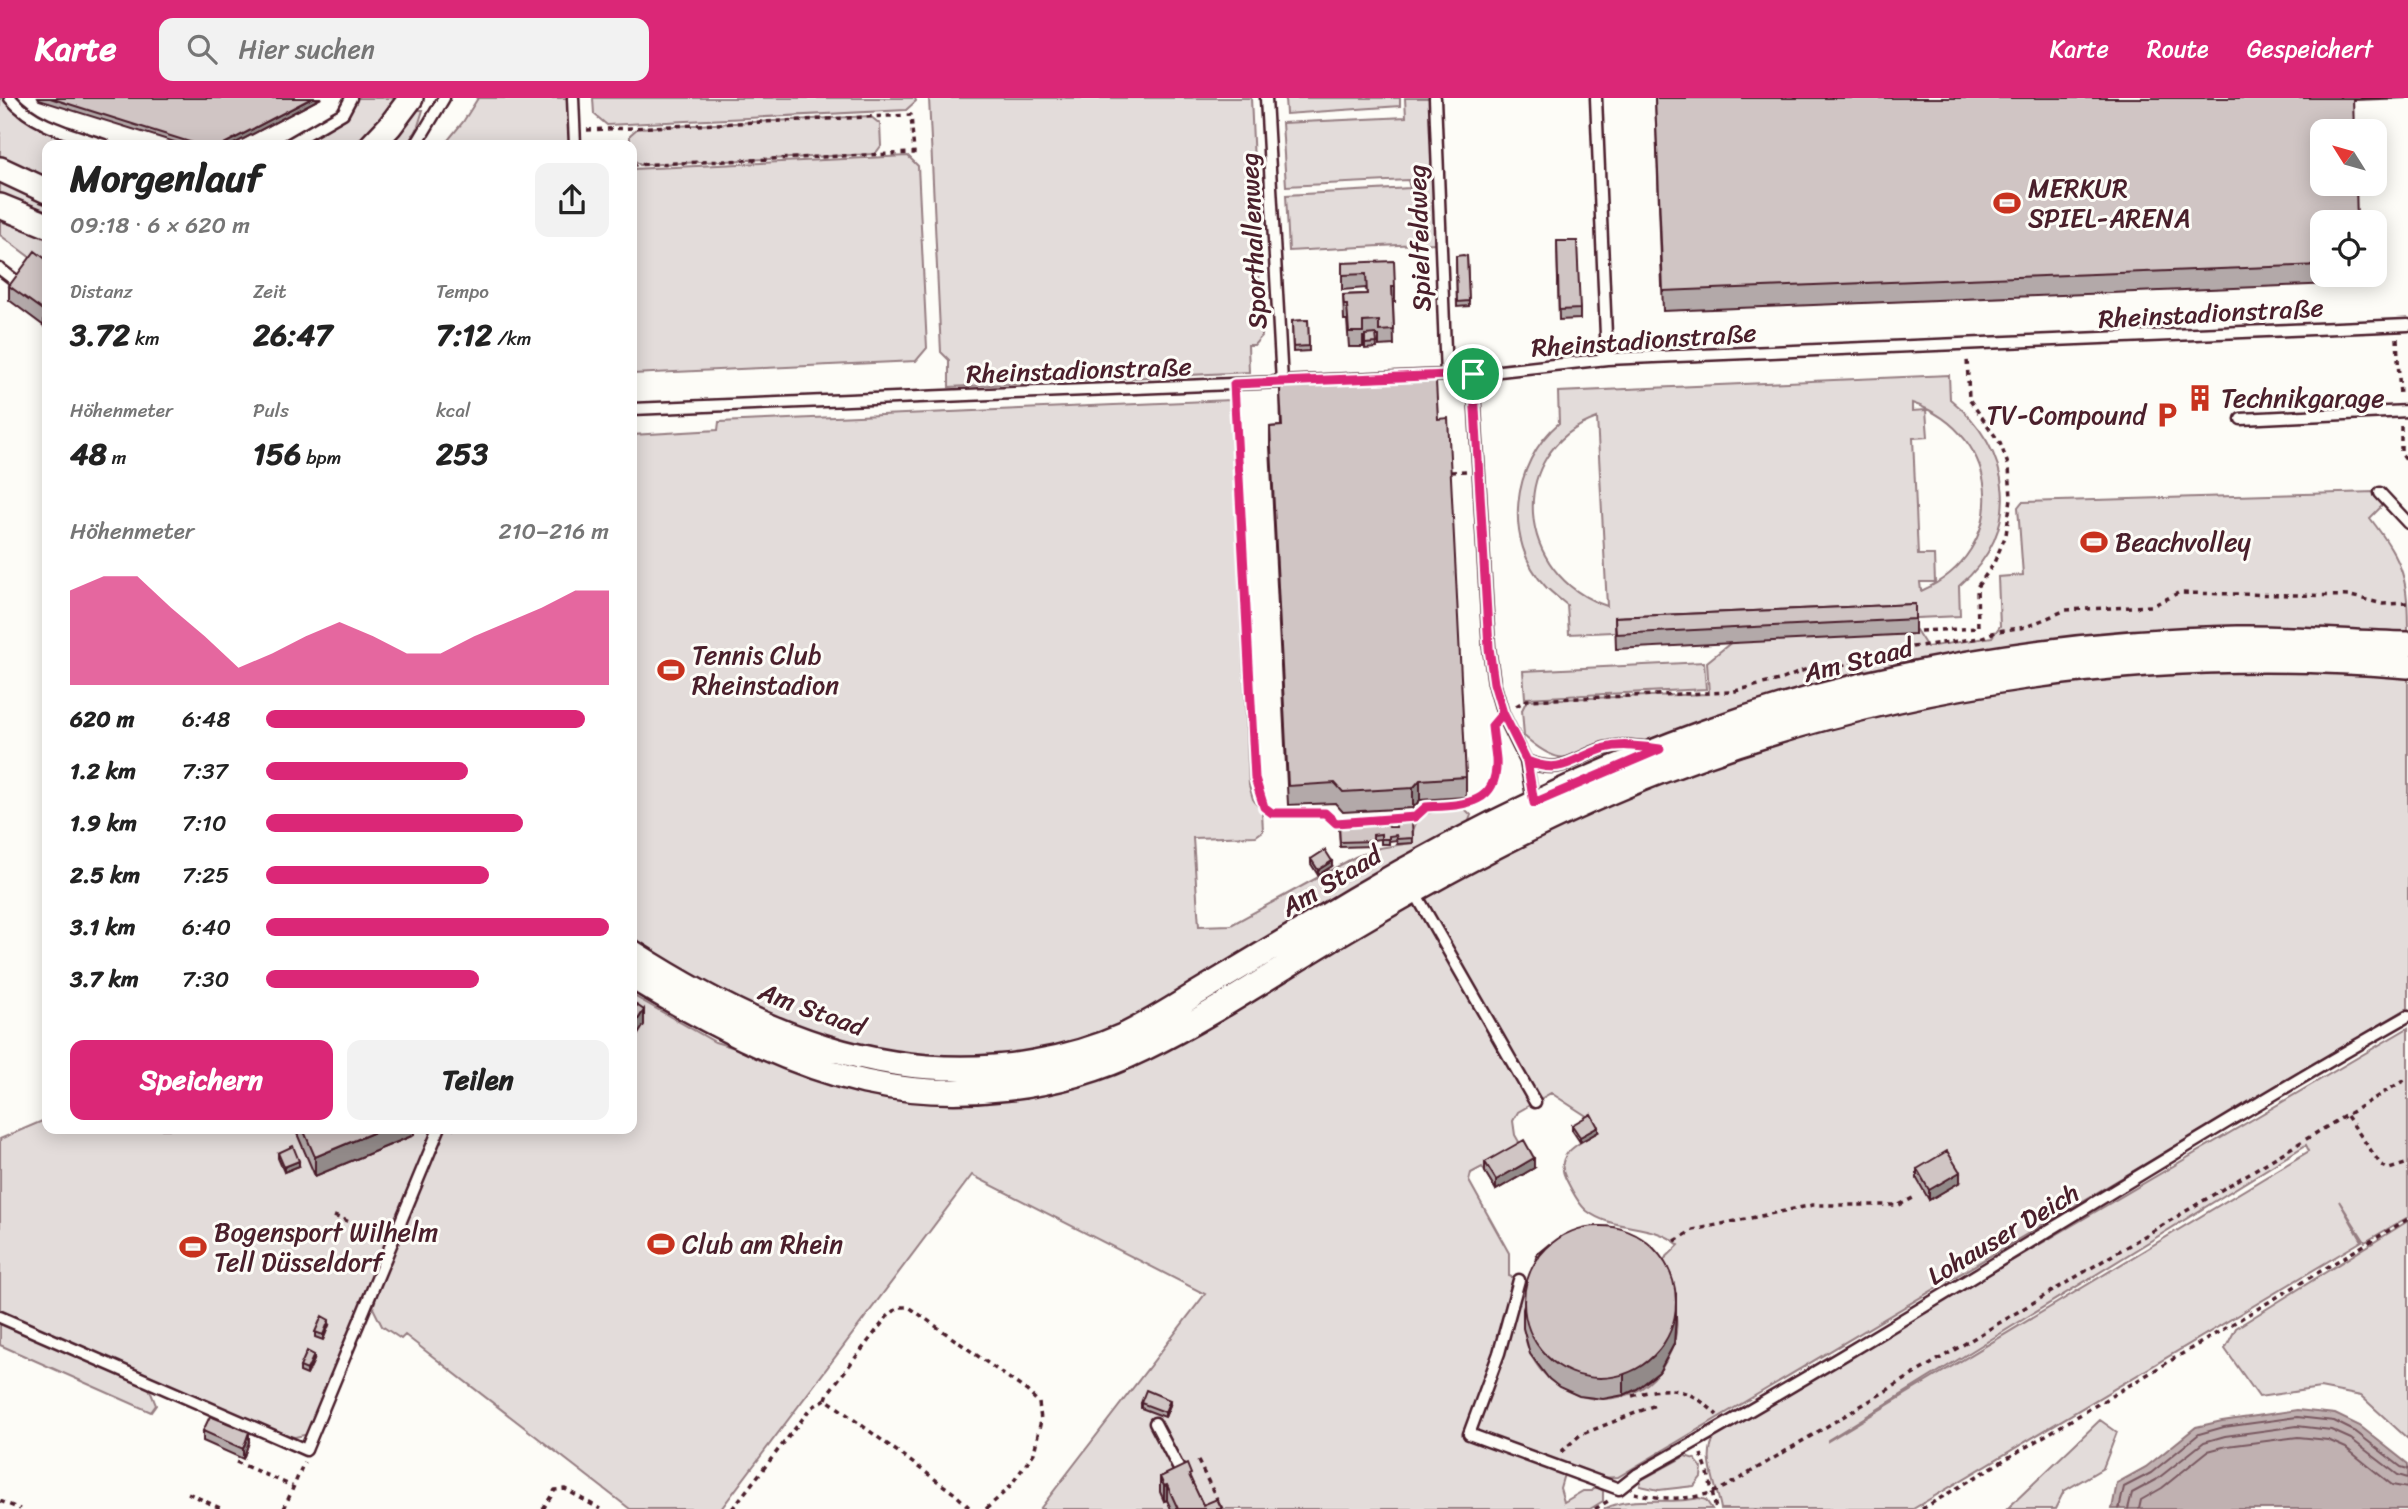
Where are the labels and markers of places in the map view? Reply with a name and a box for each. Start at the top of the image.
place label: MERKUR SPIEL-ARENA [2028,165,2191,241]
sports icon: MERKUR SPIEL-ARENA [1992,188,2022,218]
pin [1443,344,1503,404]
place label: Technikgarage [2221,375,2385,421]
building icon: Technikgarage [2185,383,2215,413]
place label: TV-Compound [1987,392,2148,438]
parking icon: TV-Compound [2152,400,2182,430]
place label: Beachvolley [2115,519,2252,565]
sports icon: Beachvolley [2079,527,2109,557]
place label: Tennis Club Rheinstadion [692,632,839,708]
sports icon: Tennis Club Rheinstadion [656,655,686,685]
place label: Bogensport Wilhelm Tell Düsseldorf [214,1209,438,1285]
place label: Club am Rhein [682,1221,843,1267]
sports icon: Club am Rhein [646,1229,676,1259]
sports icon: Bogensport Wilhelm Tell Düsseldorf [178,1232,208,1262]

